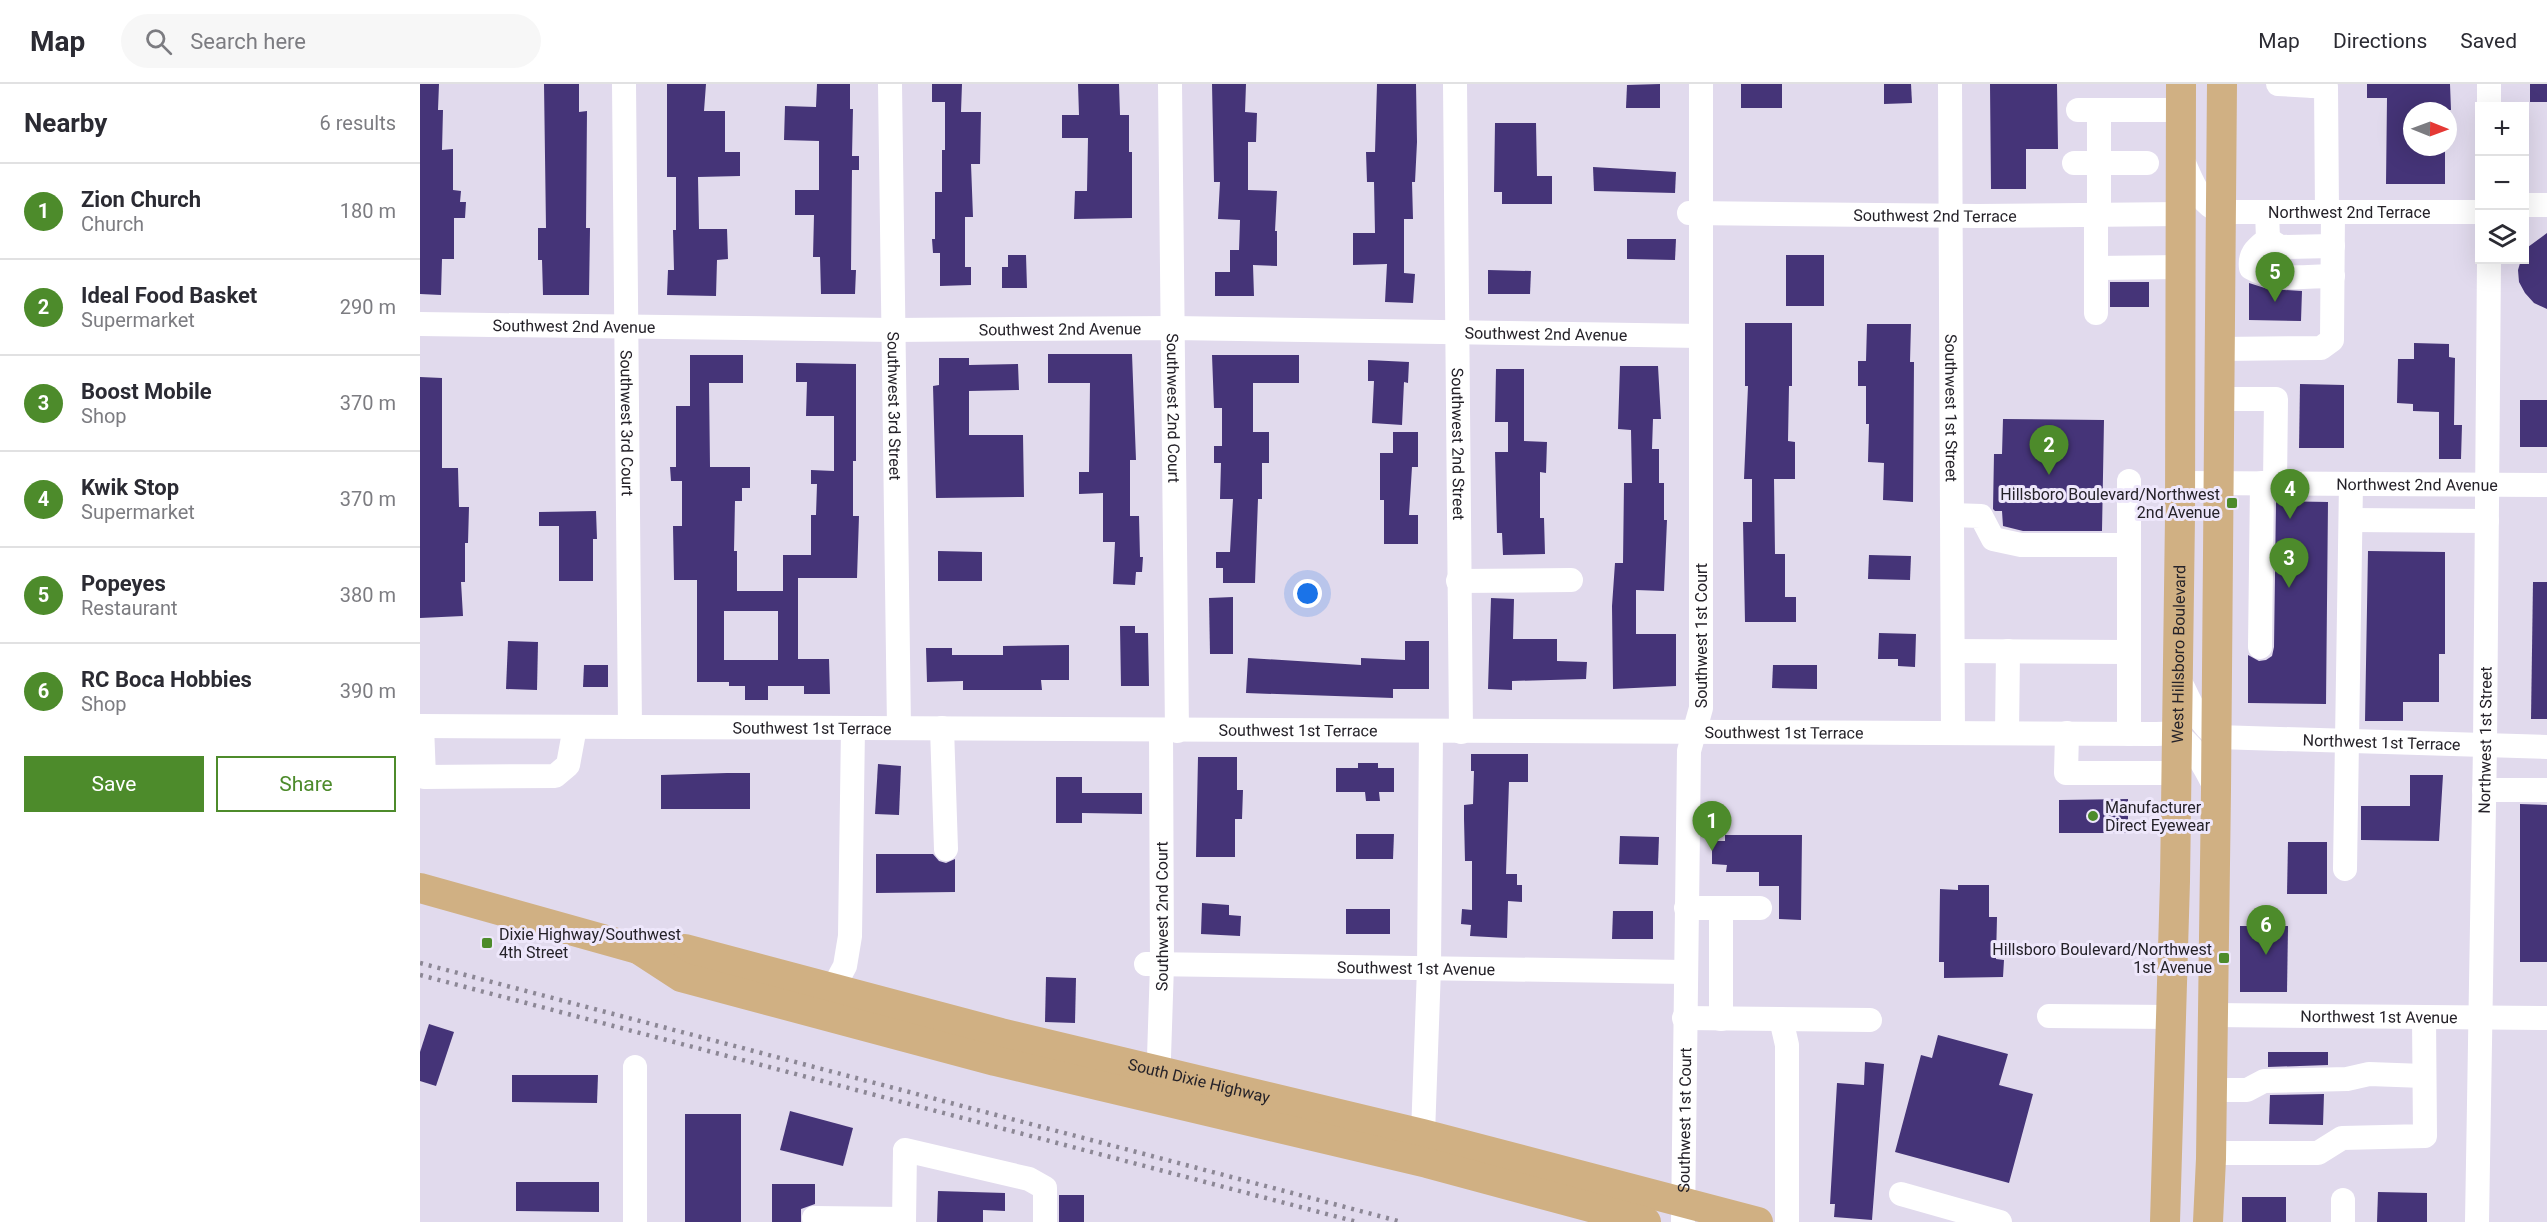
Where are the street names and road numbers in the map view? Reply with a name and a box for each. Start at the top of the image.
street label: Northwest 2nd Terrace [2268,203,2430,222]
street label: Southwest 2nd Terrace [1853,205,2017,226]
street label: Southwest 2nd Avenue [493,315,655,336]
street label: Southwest 2nd Avenue [979,319,1141,339]
street label: Southwest 2nd Avenue [1464,323,1627,344]
street label: Southwest 3rd Street [884,331,905,481]
street label: Southwest 2nd Court [1163,333,1184,483]
street label: Southwest 1st Street [1942,334,1961,482]
street label: Southwest 3rd Court [617,350,637,496]
street label: Southwest 2nd Street [1448,368,1469,520]
street label: Northwest 2nd Avenue [2336,474,2498,494]
street label: Southwest 1st Court [1692,563,1711,708]
street label: West Hillsboro Boulevard [2167,565,2189,744]
street label: Northwest 1st Street [2474,666,2495,814]
street label: Southwest 1st Terrace [732,718,892,738]
street label: Southwest 1st Terrace [1218,720,1378,740]
street label: Southwest 1st Terrace [1704,722,1864,742]
street label: Northwest 1st Terrace [2302,730,2461,754]
street label: Southwest 2nd Court [1152,841,1172,991]
street label: Southwest 1st Avenue [1337,957,1495,979]
street label: Northwest 1st Avenue [2300,1006,2458,1027]
street label: Southwest 1st Court [1674,1047,1695,1193]
street label: South Dixie Highway [1126,1054,1272,1107]

